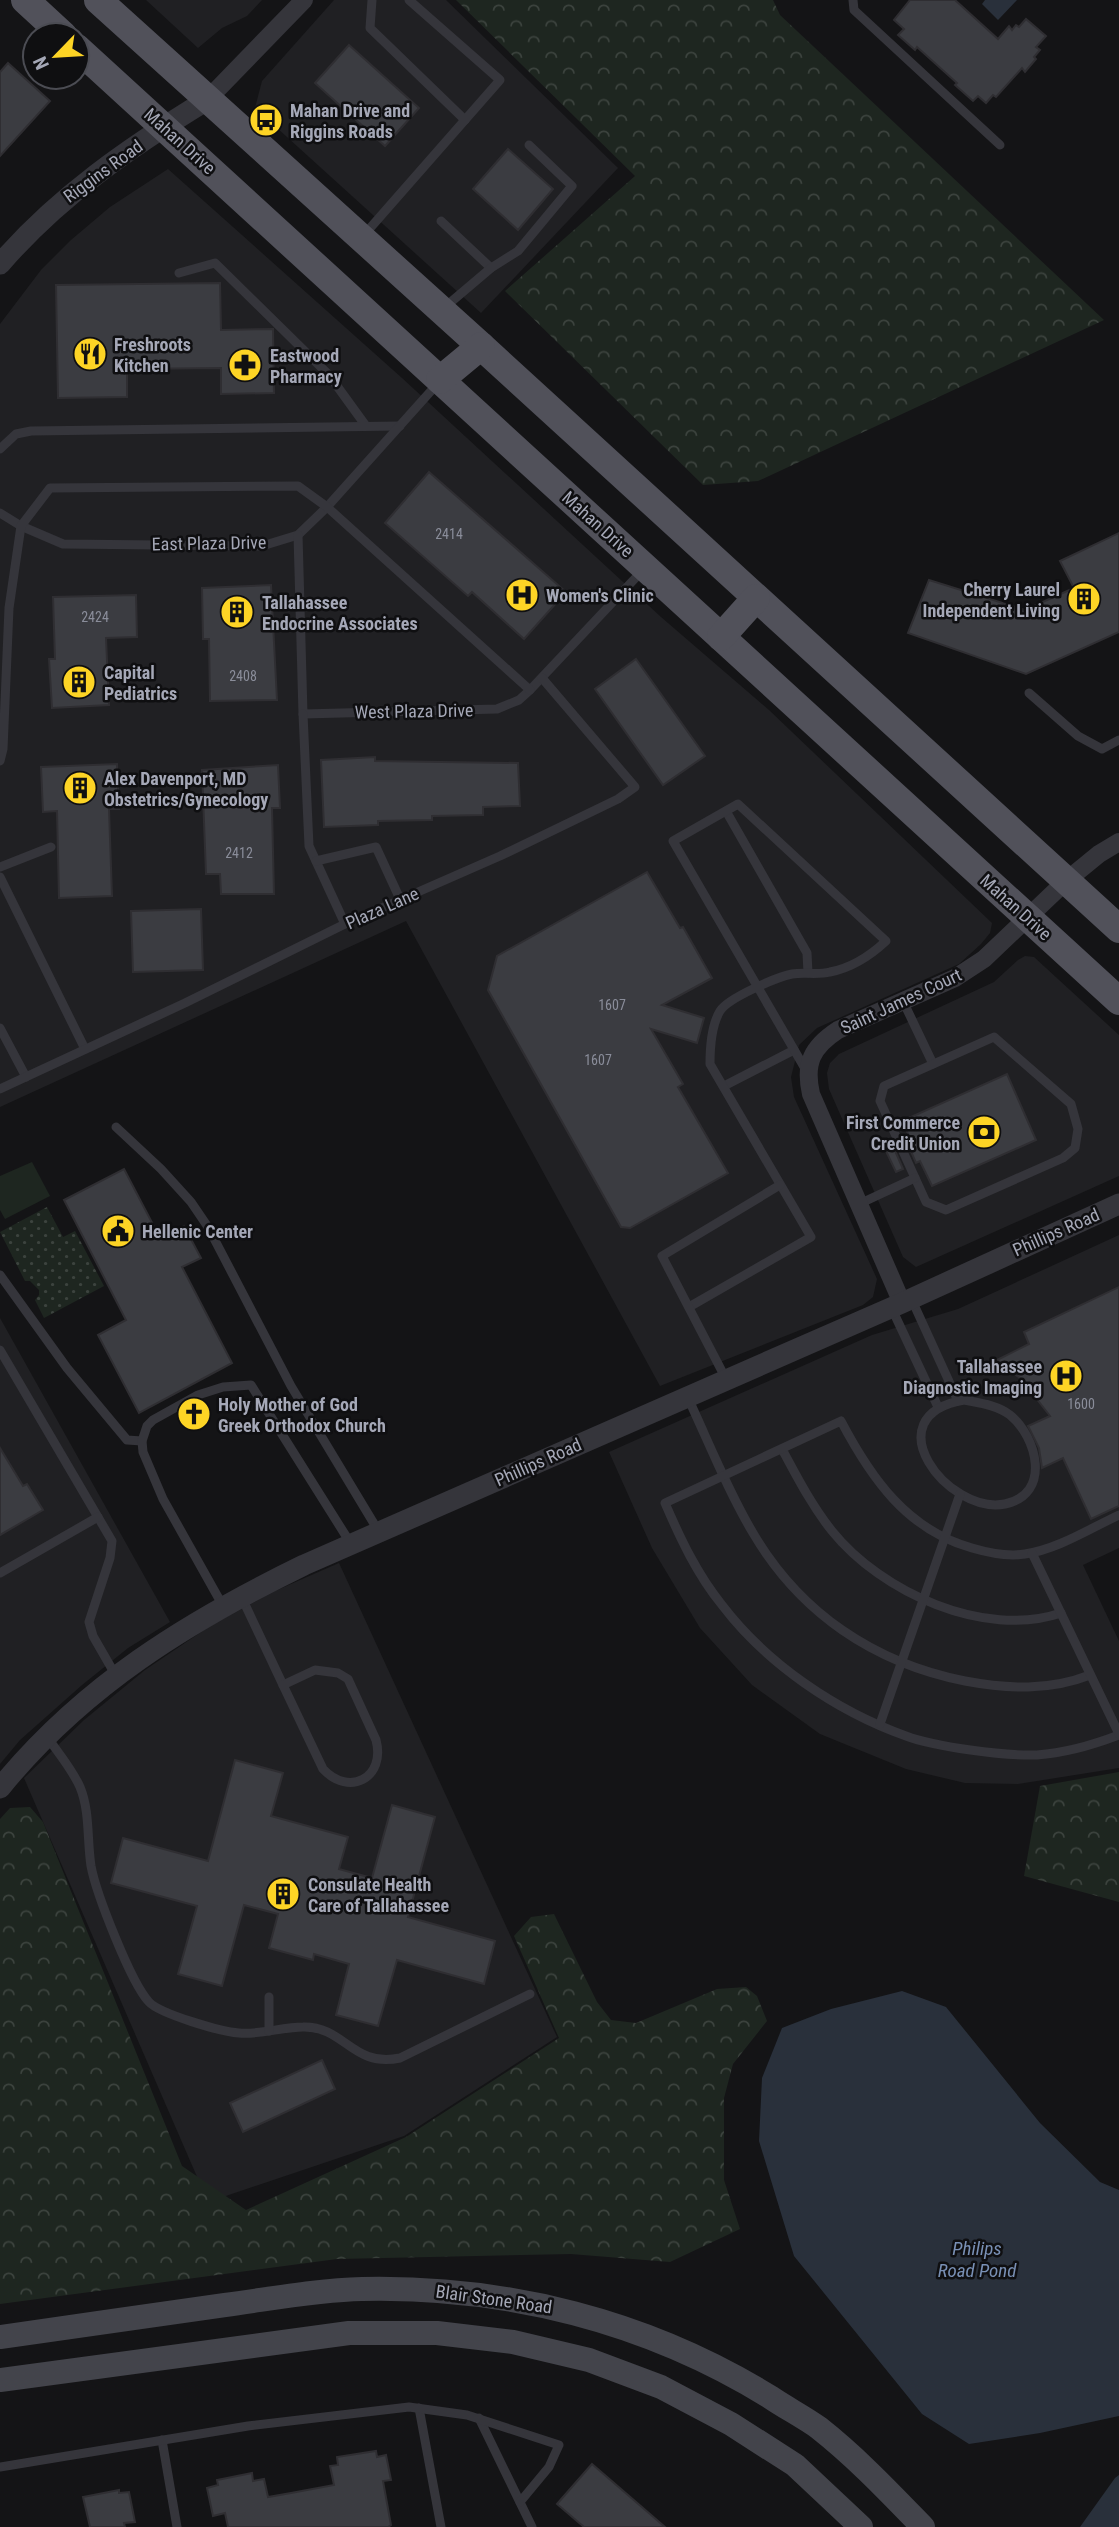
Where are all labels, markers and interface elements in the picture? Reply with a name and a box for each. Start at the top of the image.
north arrow [21,21,91,91]
text: N [28,53,54,73]
place label: Mahan Drive and Riggins Roads [290,100,410,142]
bus stop icon: Mahan Drive and Riggins Roads [247,101,285,139]
street label: Mahan Drive [140,104,220,178]
street label: Riggins Road [59,135,147,207]
place label: Freshroots Kitchen [114,334,191,376]
restaurant icon: Freshroots Kitchen [71,335,109,373]
place label: Eastwood Pharmacy [270,345,342,387]
pharmacy icon: Eastwood Pharmacy [226,346,264,384]
street label: Mahan Drive [558,487,638,561]
house number: 2414 [435,526,463,542]
street label: East Plaza Drive [152,532,266,554]
hospital icon: Women's Clinic [503,576,541,614]
place label: Cherry Laurel Independent Living [923,579,1060,621]
building icon: Cherry Laurel Independent Living [1065,580,1103,618]
place label: Women's Clinic [546,585,654,606]
place label: Tallahassee Endocrine Associates [262,592,418,634]
building icon: Tallahassee Endocrine Associates [218,593,256,631]
house number: 2424 [81,609,109,625]
place label: Capital Pediatrics [104,662,177,704]
building icon: Capital Pediatrics [60,663,98,701]
house number: 2408 [229,668,257,684]
street label: West Plaza Drive [354,699,474,723]
place label: Alex Davenport, MD Obstetrics/Gynecology [104,768,268,810]
building icon: Alex Davenport, MD Obstetrics/Gynecology [61,769,99,807]
house number: 2412 [225,845,253,861]
street label: Mahan Drive [976,870,1056,944]
street label: Plaza Lane [342,883,422,933]
street label: Saint James Court [837,964,965,1038]
house number: 1607 [598,997,626,1013]
house number: 1607 [584,1052,612,1068]
place label: First Commerce Credit Union [846,1112,960,1154]
bank icon: First Commerce Credit Union [965,1113,1003,1151]
street label: Phillips Road [1009,1204,1103,1260]
public building icon: Hellenic Center [99,1212,137,1250]
place label: Hellenic Center [142,1221,253,1242]
place label: Tallahassee Diagnostic Imaging [903,1356,1042,1398]
hospital icon: Tallahassee Diagnostic Imaging [1047,1357,1085,1395]
place label: Holy Mother of God Greek Orthodox Church [218,1394,386,1436]
church icon: Holy Mother of God Greek Orthodox Church [175,1395,213,1433]
house number: 1600 [1067,1396,1095,1412]
street label: Phillips Road [491,1434,585,1490]
place label: Consulate Health Care of Tallahassee [308,1874,449,1916]
building icon: Consulate Health Care of Tallahassee [264,1875,302,1913]
water label: Philips Road Pond [938,2237,1017,2282]
street label: Blair Stone Road [434,2280,554,2318]

